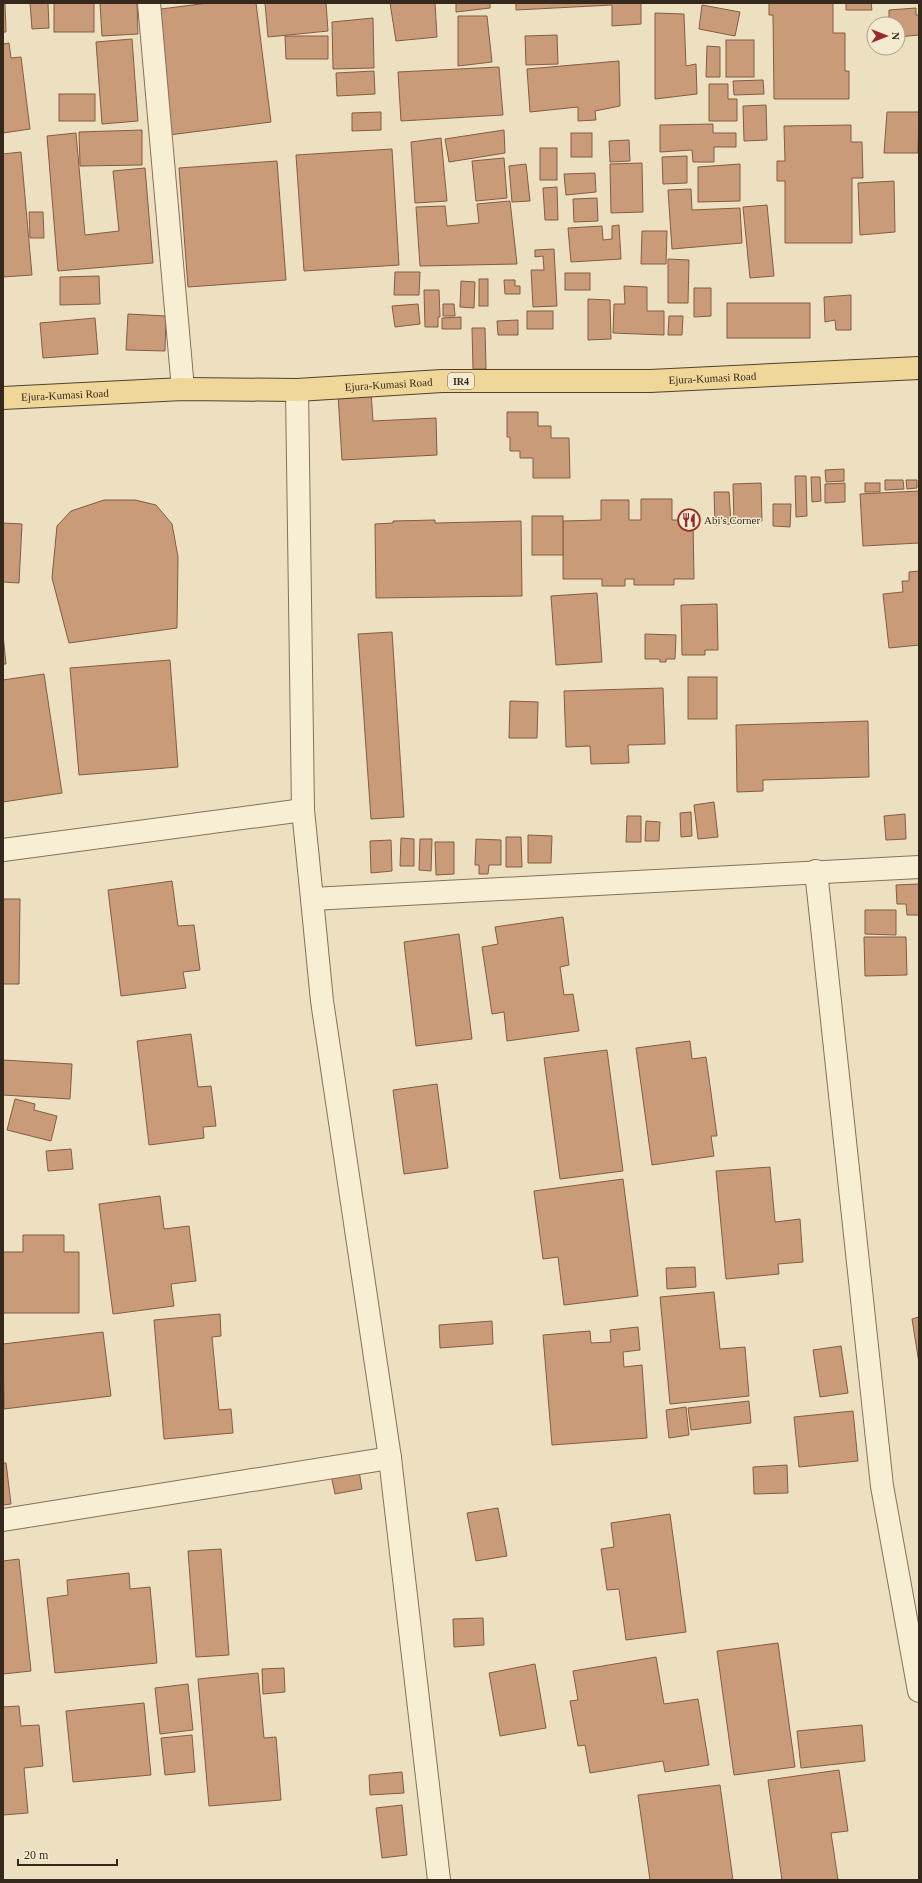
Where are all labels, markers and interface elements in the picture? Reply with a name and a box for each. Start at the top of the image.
north arrow [866,16,906,56]
text: N [890,32,902,40]
street label: Ejura-Kumasi Road [668,370,757,386]
road number: IR4 [448,373,474,389]
street label: Ejura-Kumasi Road [344,376,433,393]
street label: Ejura-Kumasi Road [21,387,110,403]
restaurant icon: Abi's Corner [676,507,702,533]
place label: Abi's Corner [704,514,760,526]
scale bar [18,1841,117,1867]
text: 20 m [24,1848,49,1862]

